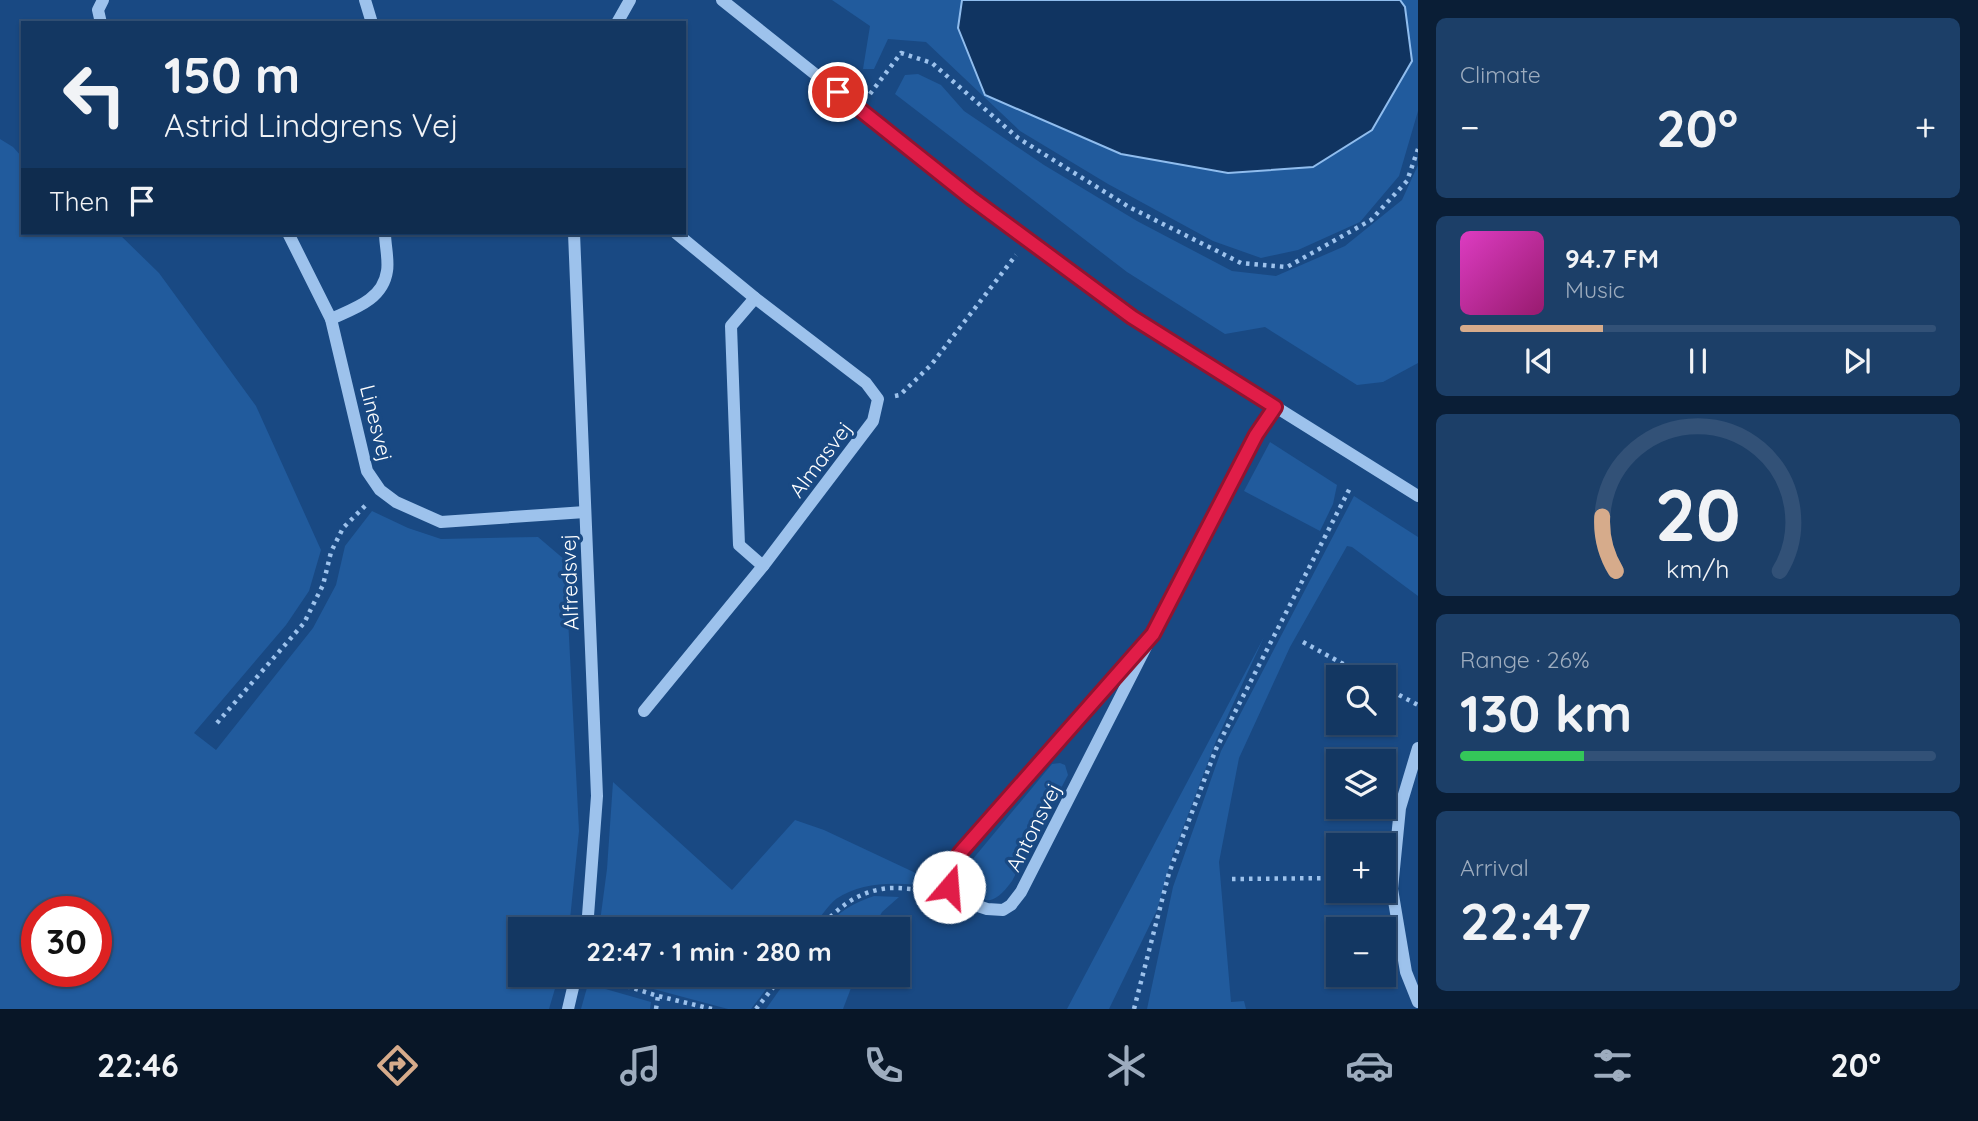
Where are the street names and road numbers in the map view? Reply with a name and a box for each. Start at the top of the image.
street label: Linesvej [355,382,399,464]
street label: Almasvej [783,416,857,502]
street label: Alfredsvej [554,533,584,631]
street label: Antonsvej [1000,778,1066,876]

